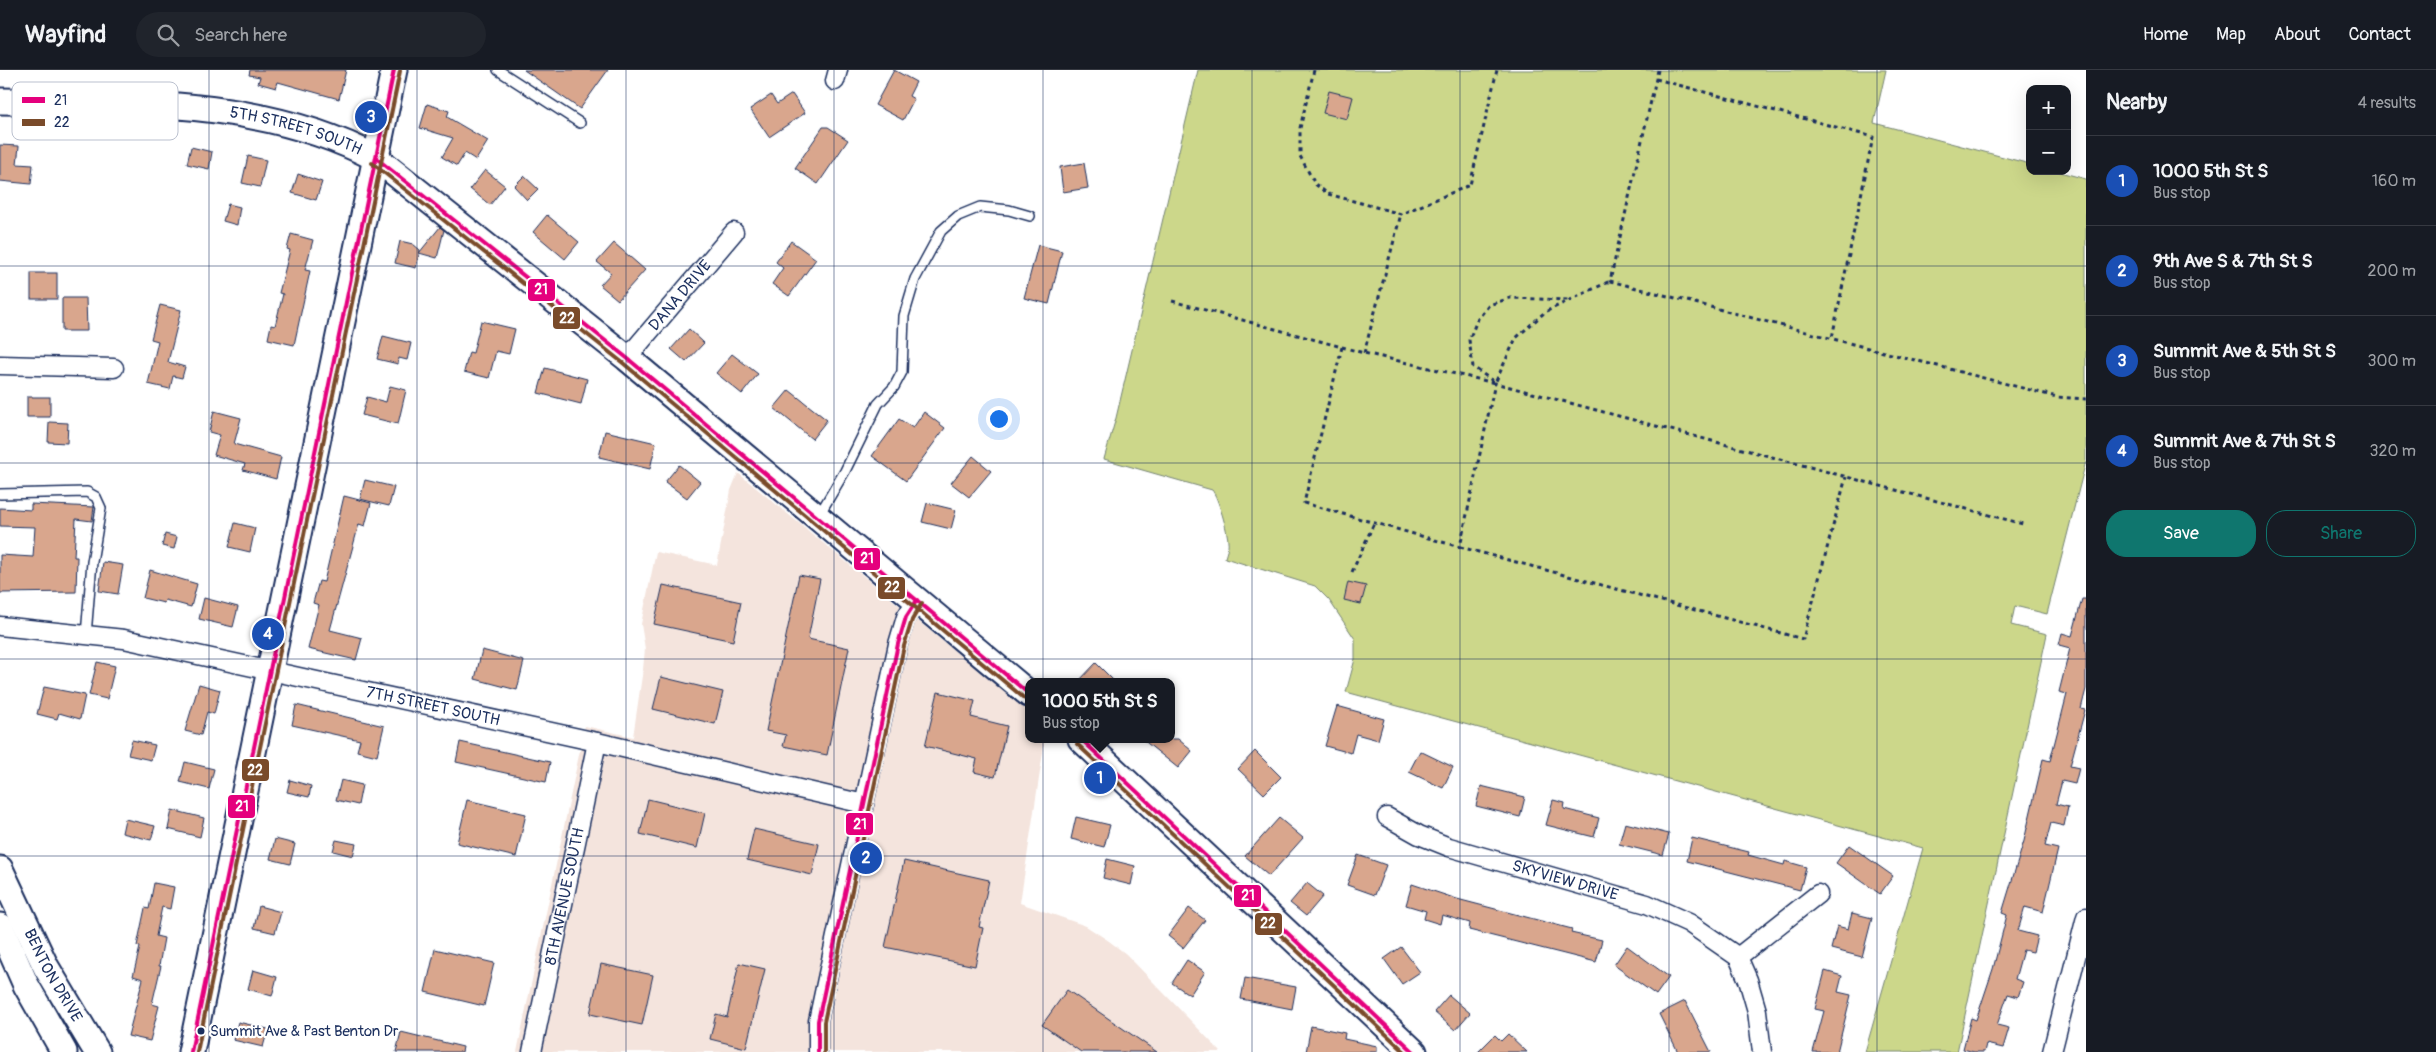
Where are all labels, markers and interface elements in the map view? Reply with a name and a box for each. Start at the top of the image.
search box [136,12,486,57]
text: Wayfind [25,20,106,49]
icon: search [154,21,182,49]
text: Search here [194,23,287,47]
text: Home [2143,23,2188,46]
text: Map [2216,23,2246,46]
text: About [2274,23,2320,46]
text: Contact [2348,23,2411,46]
legend [12,82,178,140]
map controls [2026,85,2071,175]
button: + [2026,85,2071,130]
text: Nearby [2106,89,2167,116]
text: 21 [54,92,67,109]
text: 4 results [2358,93,2416,113]
pin: 3 [355,98,387,136]
street label: 5TH STREET SOUTH [229,102,365,160]
text: 22 [54,114,70,131]
button: − [2026,130,2071,175]
text: 1000 5th St S [2153,159,2268,183]
text: 1 [2119,171,2125,191]
text: 160 m [2372,171,2416,191]
text: Bus stop [2153,183,2211,203]
text: 9th Ave S & 7th St S [2153,249,2313,273]
street label: DANA DRIVE [644,256,716,335]
text: 2 [2118,261,2126,281]
text: 200 m [2368,261,2416,281]
text: Bus stop [2153,273,2211,293]
line badge: 21 [527,278,556,302]
text: 21 [534,281,548,298]
line badge: 22 [552,306,581,330]
text: 22 [559,310,575,327]
text: Summit Ave & 5th St S [2153,339,2336,363]
text: 3 [2118,351,2126,371]
text: 300 m [2368,351,2416,371]
text: Bus stop [2153,363,2211,383]
your location [986,406,1012,432]
text: Summit Ave & 7th St S [2153,429,2336,453]
text: 4 [2117,441,2127,461]
text: 320 m [2370,441,2416,461]
text: Bus stop [2153,453,2211,473]
button: Save [2106,510,2256,557]
button: Share [2266,510,2416,557]
line badge: 21 [853,547,881,571]
text: 21 [860,550,874,567]
line badge: 22 [877,576,906,600]
text: 22 [884,579,900,596]
pin: 4 [252,615,284,653]
popup [1025,678,1175,743]
street label: 7TH STREET SOUTH [364,682,502,731]
text: 1000 5th St S [1042,689,1158,713]
text: Bus stop [1042,713,1100,733]
line badge: 22 [241,758,270,782]
pin: 1 [1084,759,1116,797]
text: 22 [247,762,263,779]
line badge: 21 [227,794,256,819]
text: 21 [235,798,249,815]
line badge: 21 [845,812,874,836]
text: 21 [853,816,867,833]
street label: 8TH AVENUE SOUTH [541,826,589,967]
pin: 2 [850,839,882,877]
street label: SKYVIEW DRIVE [1510,856,1621,905]
line badge: 21 [1233,884,1262,908]
text: 21 [1241,887,1255,904]
line badge: 22 [1254,912,1283,936]
text: 22 [1260,915,1276,932]
street label: BENTON DRIVE [19,926,87,1026]
place label: Summit Ave & Past Benton Dr [210,1022,399,1041]
marker: Summit Ave & Past Benton Dr [196,1026,206,1036]

